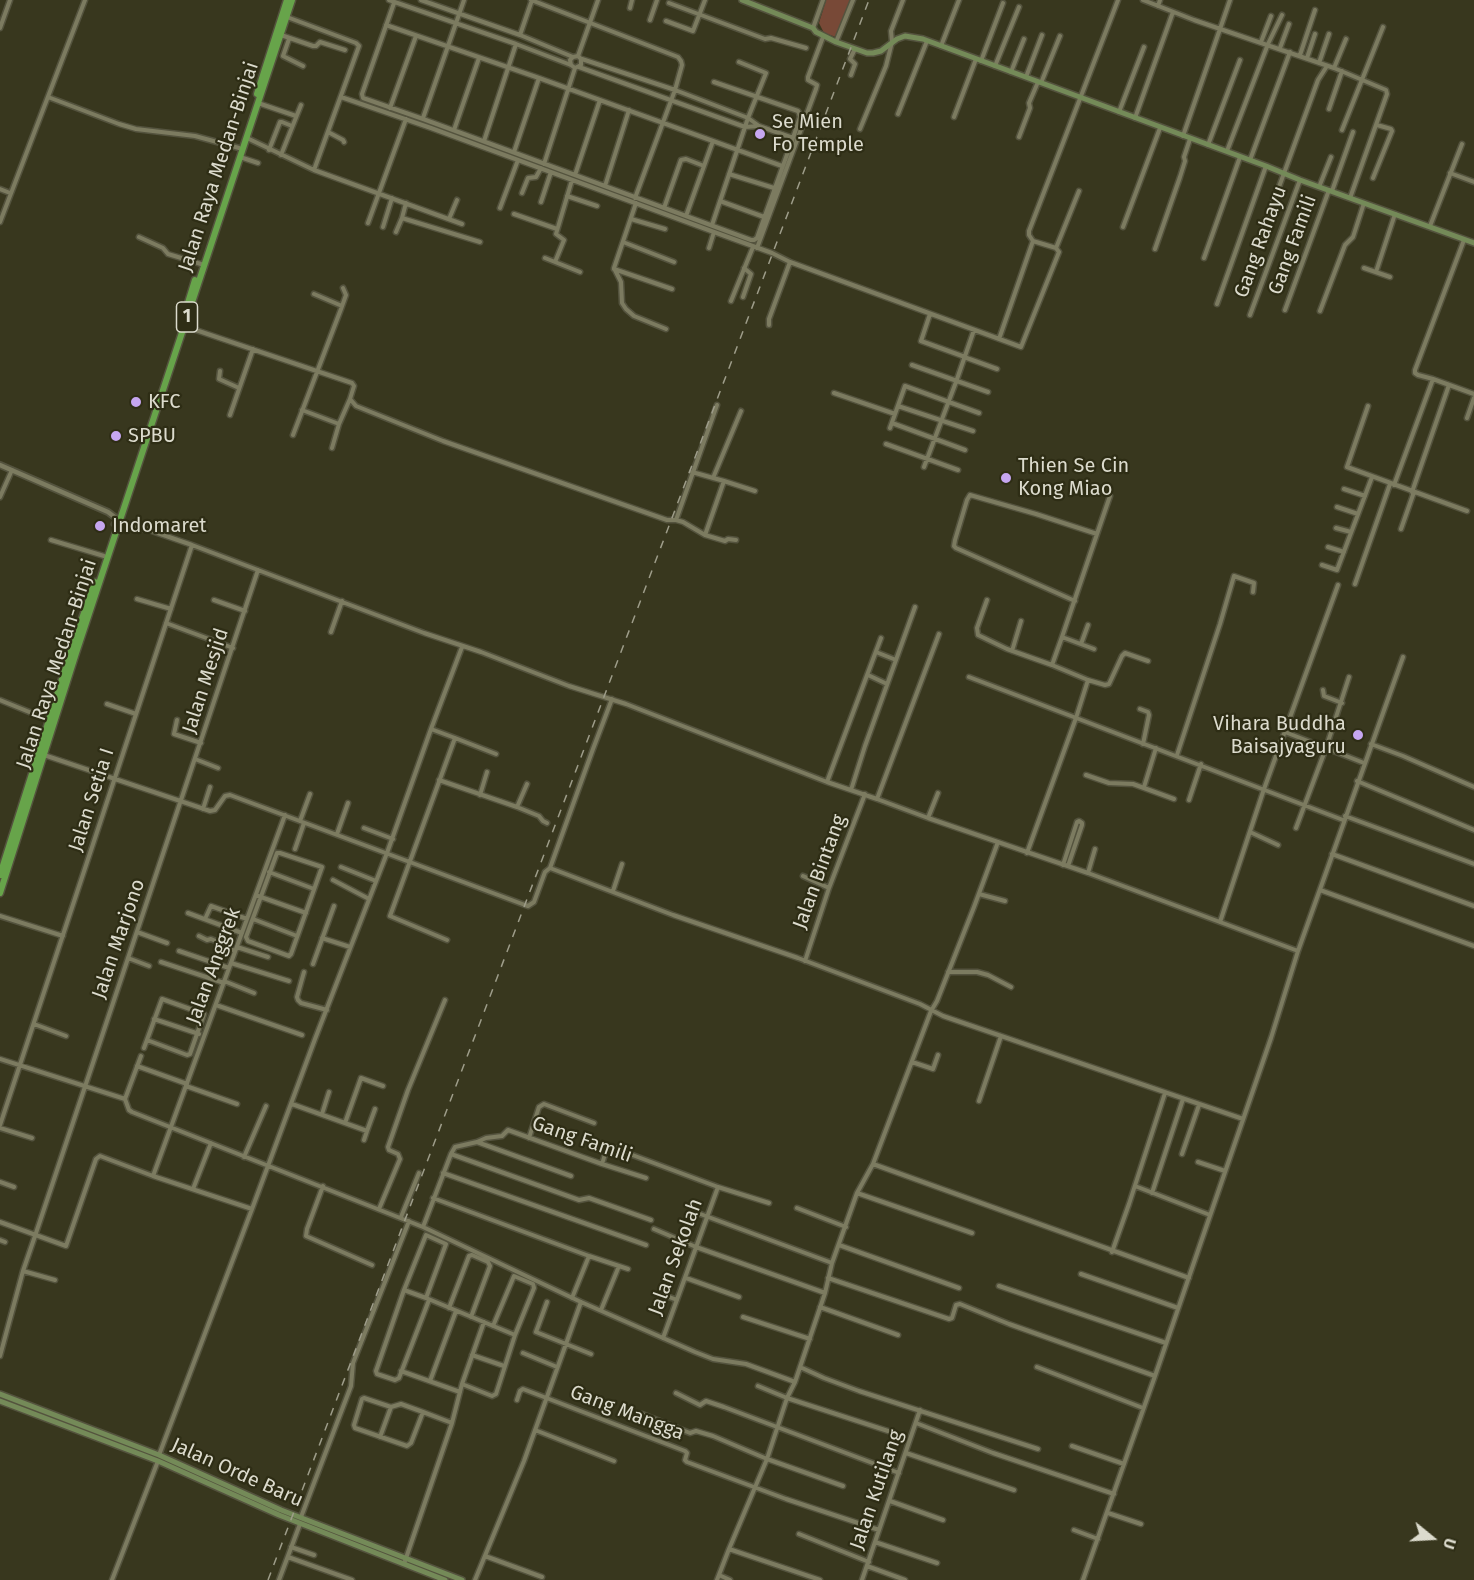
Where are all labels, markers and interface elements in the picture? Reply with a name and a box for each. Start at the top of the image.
street label: Jalan Raya Medan-Binjai [174,59,264,275]
place label: Se Mien Fo Temple [772,110,864,157]
marker: Se Mien Fo Temple [753,127,767,141]
street label: Gang Rahayu [1230,183,1292,301]
street label: Gang Famili [1264,192,1322,298]
road number: 1 [176,302,198,332]
place label: KFC [148,390,180,414]
marker: KFC [129,395,143,409]
place label: SPBU [128,424,176,448]
marker: SPBU [109,429,123,443]
place label: Thien Se Cin Kong Miao [1018,454,1129,501]
marker: Thien Se Cin Kong Miao [999,471,1013,485]
place label: Indomaret [112,514,207,538]
marker: Indomaret [93,519,107,533]
street label: Jalan Raya Medan-Binjai [12,556,102,772]
street label: Jalan Mesjid [178,625,234,737]
place label: Vihara Buddha Baisajyaguru [1213,712,1346,759]
marker: Vihara Buddha Baisajyaguru [1351,728,1365,742]
street label: Jalan Setia I [64,745,120,855]
street label: Jalan Bintang [788,811,852,933]
street label: Jalan Marjono [87,876,151,1002]
street label: Jalan Anggrek [182,904,246,1028]
street label: Gang Famili [529,1112,635,1168]
street label: Jalan Sekolah [644,1195,708,1319]
street label: Gang Mangga [567,1380,687,1446]
street label: Jalan Kutilang [845,1427,909,1553]
street label: Jalan Orde Baru [167,1433,307,1513]
north arrow [1402,1508,1462,1568]
text: U [1439,1536,1460,1552]

